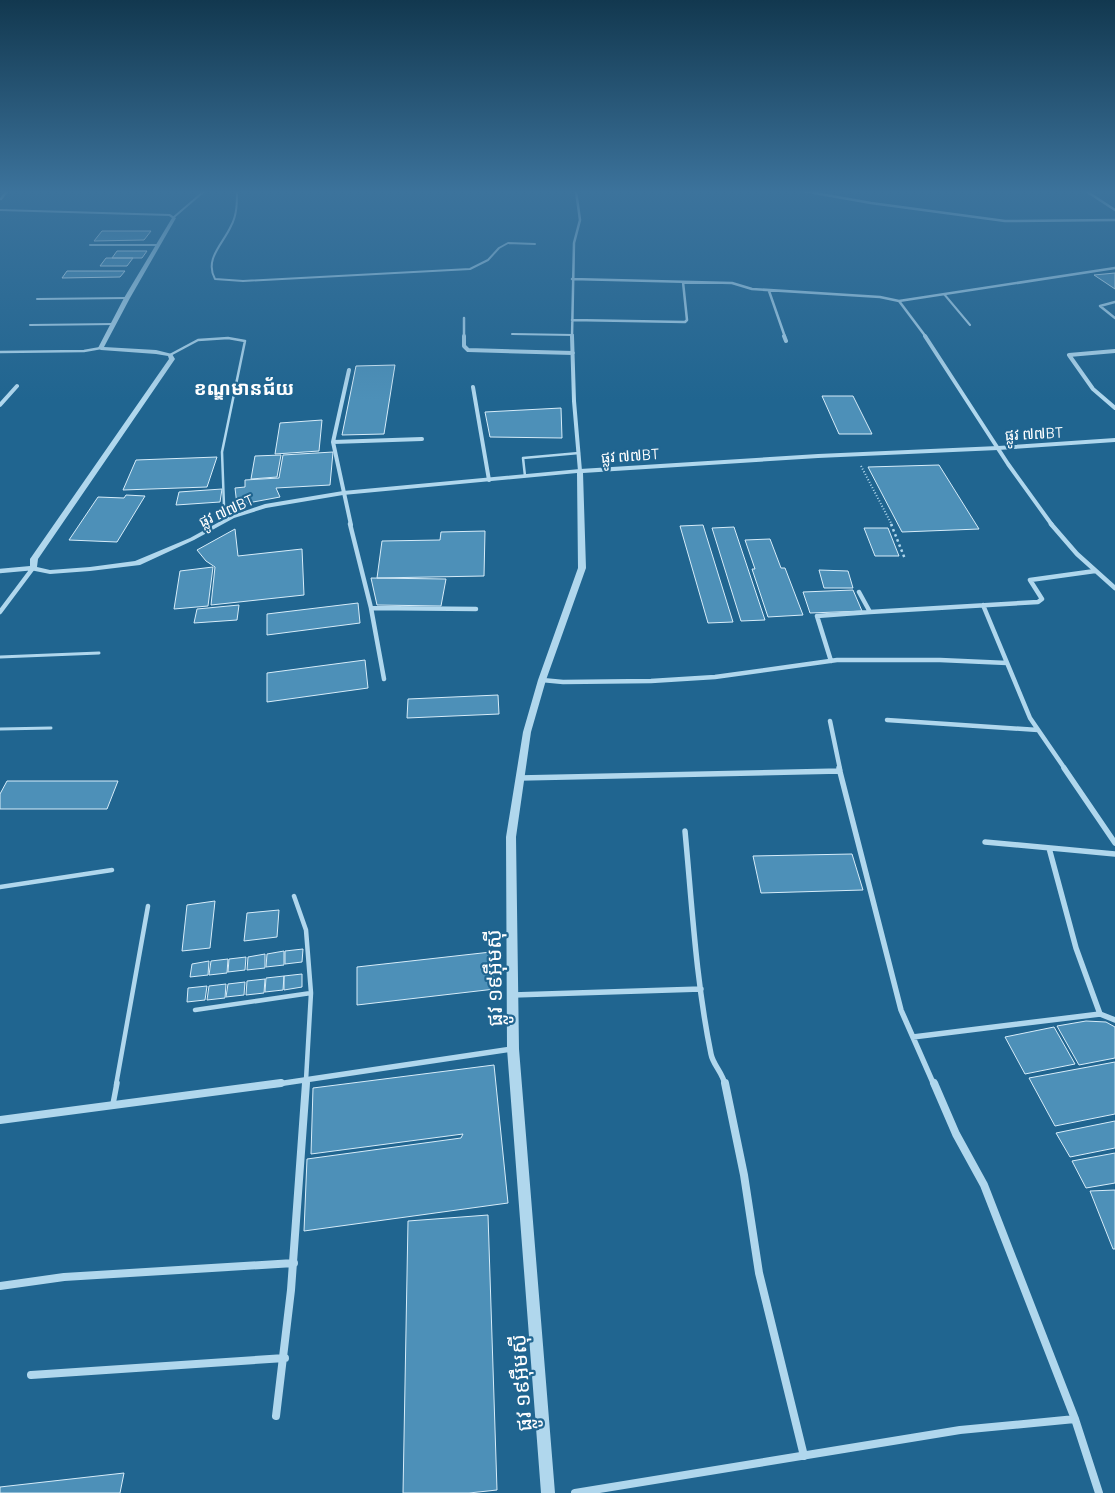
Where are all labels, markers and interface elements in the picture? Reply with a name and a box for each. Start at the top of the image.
district label: ខណ្ឌមានជ័យ [194,376,294,400]
street label: ផ្លូវ ៧៧BT [1004,422,1064,449]
street label: ផ្លូវ ៧៧BT [600,444,660,471]
street label: ផ្លូវ ៧៧BT [196,490,259,535]
street label: ផ្លូវ ១៩អ៊ឹមស៊ី [480,929,515,1027]
street label: ផ្លូវ ១៩អ៊ឹមស៊ី [504,1333,544,1432]

